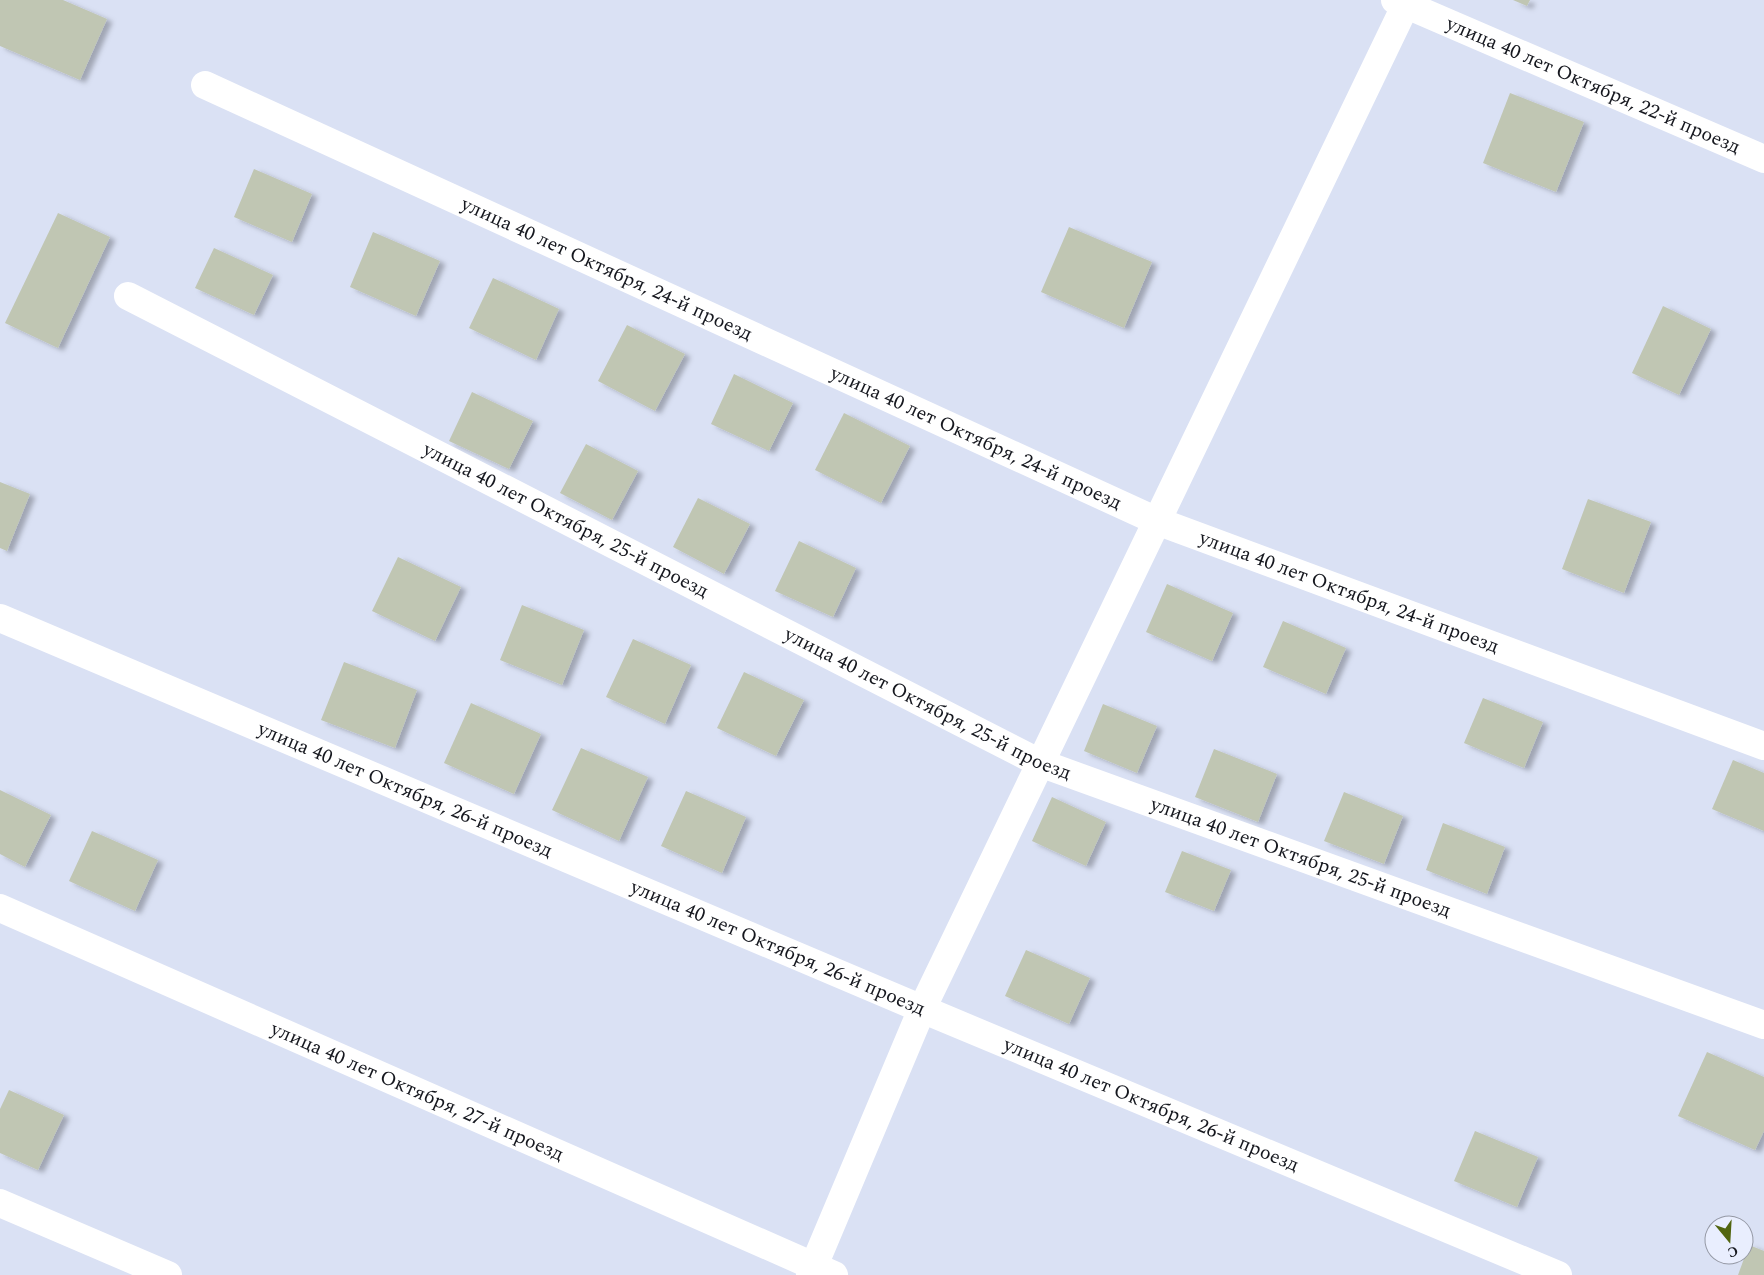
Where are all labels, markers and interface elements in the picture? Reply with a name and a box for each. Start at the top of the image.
street label: улица 40 лет Октября, 22-й проезд [1441,8,1745,162]
street label: улица 40 лет Октября, 24-й проезд [455,189,758,349]
street label: улица 40 лет Октября, 24-й проезд [824,358,1127,518]
street label: улица 40 лет Октября, 25-й проезд [417,434,714,606]
street label: улица 40 лет Октября, 24-й проезд [1194,523,1503,662]
street label: улица 40 лет Октября, 25-й проезд [778,619,1075,788]
street label: улица 40 лет Октября, 26-й проезд [252,714,557,866]
street label: улица 40 лет Октября, 25-й проезд [1145,789,1455,926]
street label: улица 40 лет Октября, 26-й проезд [625,872,930,1024]
street label: улица 40 лет Октября, 27-й проезд [265,1014,569,1169]
street label: улица 40 лет Октября, 26-й проезд [998,1029,1304,1180]
north arrow [1704,1215,1754,1265]
text: С [1725,1240,1741,1263]

